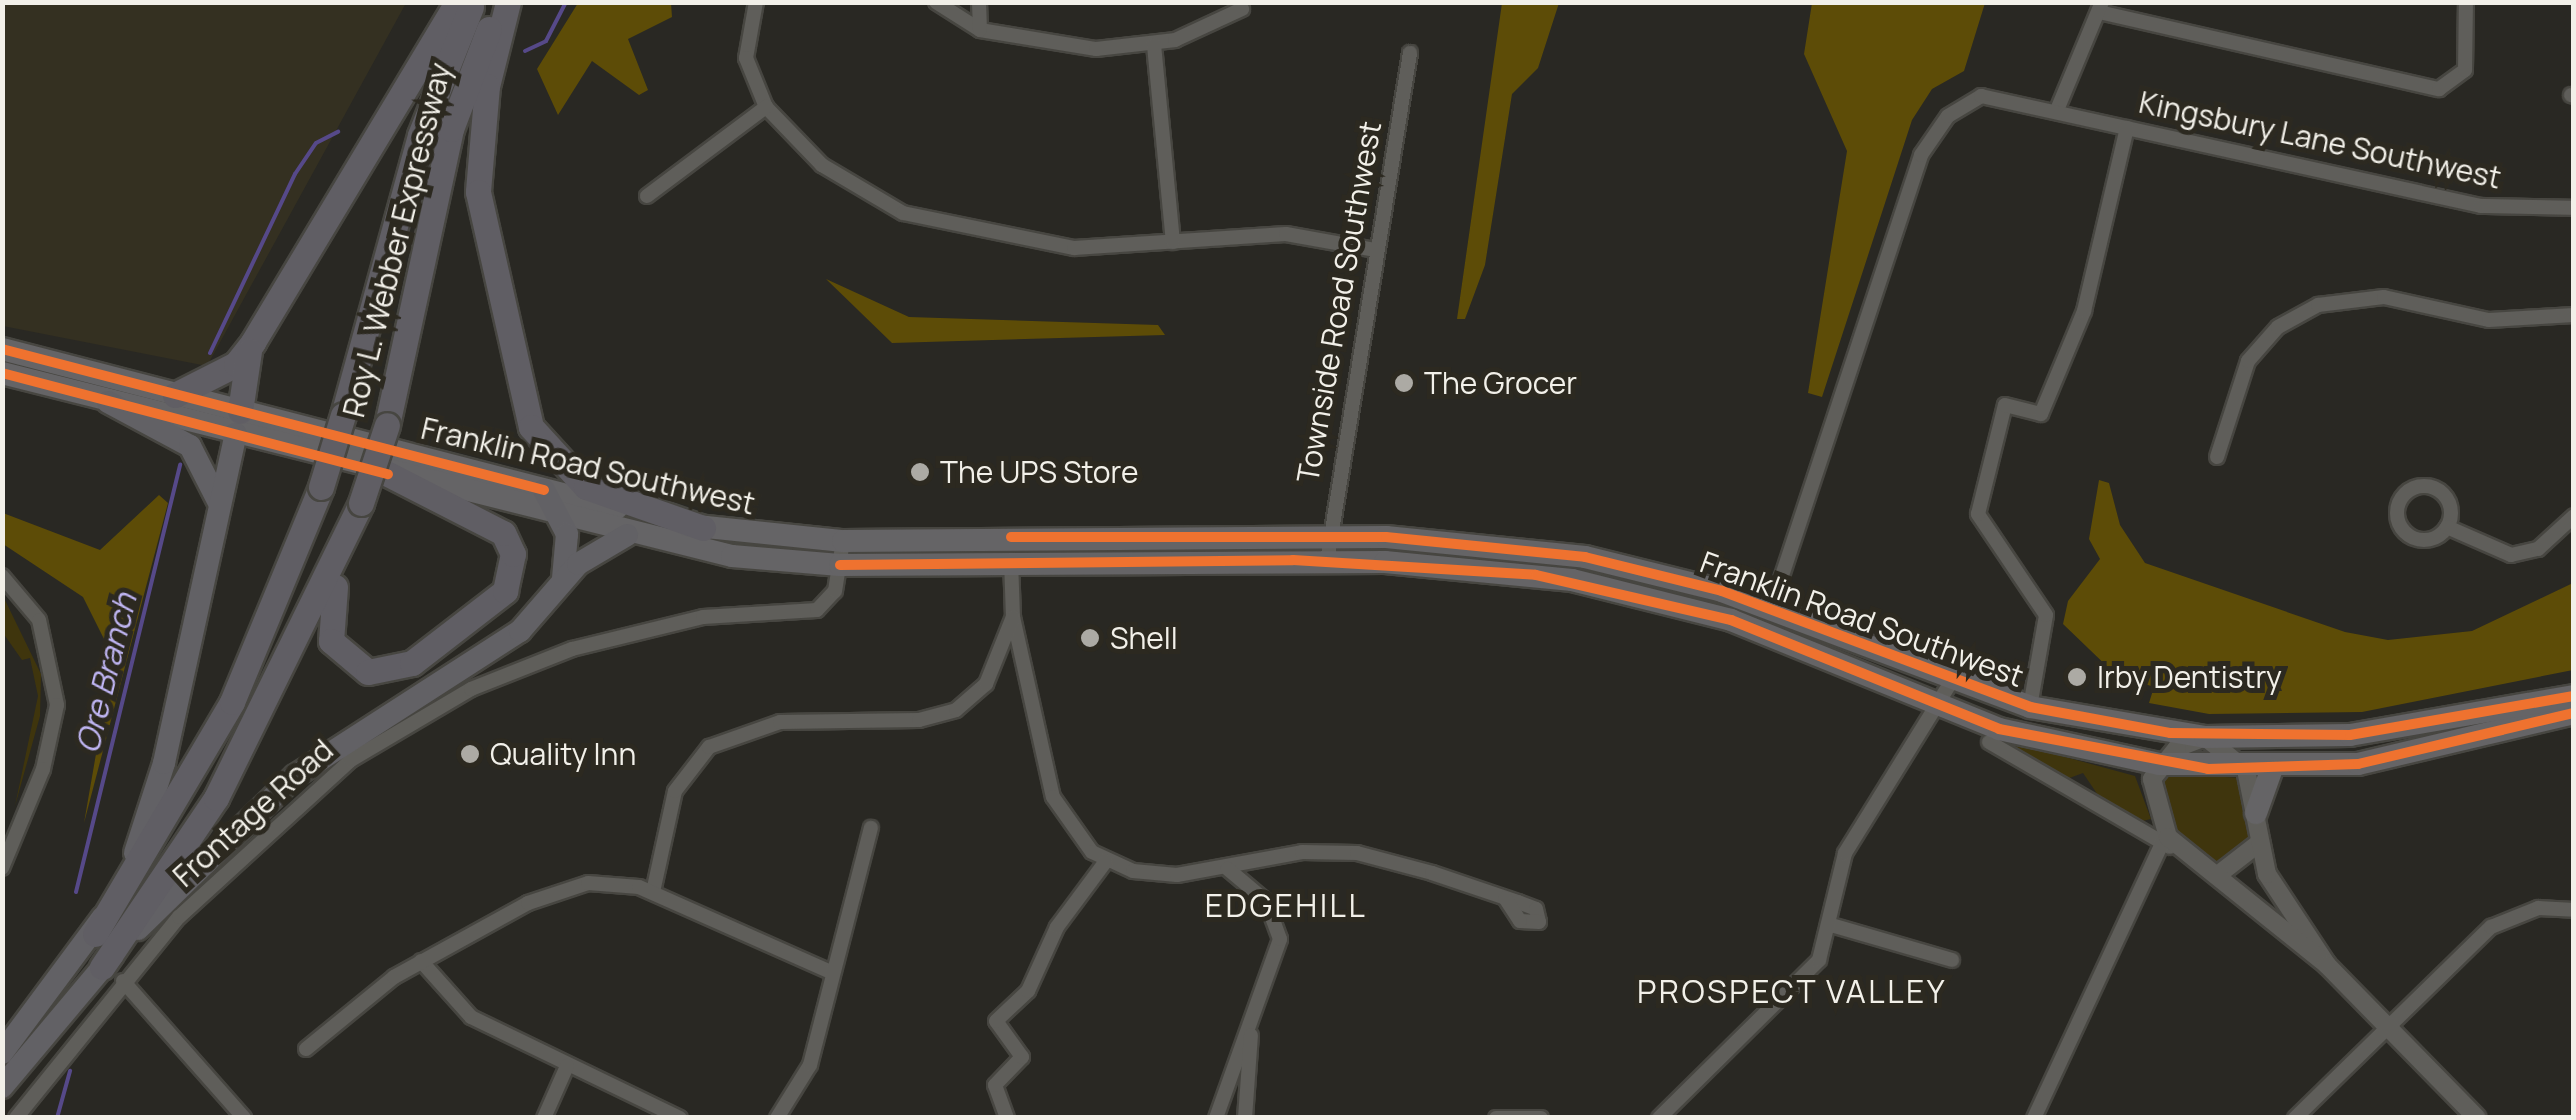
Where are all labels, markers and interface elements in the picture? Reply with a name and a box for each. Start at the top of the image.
street label: Roy L. Webber Expressway [336,59,458,421]
street label: Kingsbury Lane Southwest [2136,84,2504,196]
street label: Townside Road Southwest [1289,119,1389,485]
place label: The Grocer [1424,365,1577,401]
marker: The Grocer [1393,372,1415,394]
street label: Franklin Road Southwest [418,410,758,522]
place label: The UPS Store [940,454,1139,490]
marker: The UPS Store [909,461,931,483]
street label: Franklin Road Southwest [1696,544,2028,694]
water label: Ore Branch [68,589,144,757]
place label: Shell [1110,620,1178,656]
marker: Shell [1079,627,1101,649]
place label: Irby Dentistry [2097,659,2282,695]
marker: Irby Dentistry [2066,666,2088,688]
street label: Frontage Road [166,732,340,894]
place label: Quality Inn [490,736,636,772]
marker: Quality Inn [459,743,481,765]
district label: EDGEHILL [1205,886,1367,924]
district label: PROSPECT VALLEY [1636,972,1948,1010]

